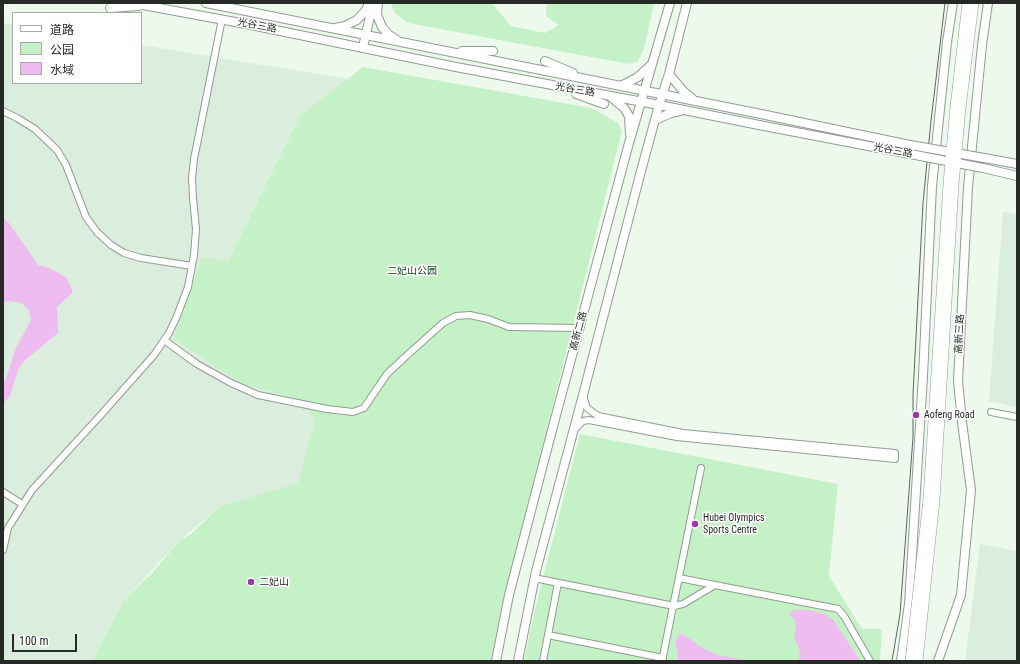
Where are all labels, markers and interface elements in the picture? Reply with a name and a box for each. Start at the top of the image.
legend [12,12,142,84]
street label: 光谷三路 [236,16,278,36]
text: 道路 [50,23,74,37]
text: 公园 [50,43,74,57]
text: 水域 [50,63,74,77]
street label: 光谷三路 [554,81,596,99]
street label: 光谷三路 [872,141,914,161]
park label: 二妃山公园 [387,265,437,277]
street label: 高新二路 [568,310,590,352]
street label: 高新三路 [953,314,967,354]
place label: Aofeng Road [924,409,975,421]
marker: Aofeng Road [911,410,921,420]
place label: Hubei Olympics Sports Centre [703,512,765,536]
marker: Hubei Olympics Sports Centre [690,519,700,529]
place label: 二妃山 [259,576,289,588]
marker: 二妃山 [246,577,256,587]
scale bar [14,626,79,652]
text: 100 m [19,634,49,648]

